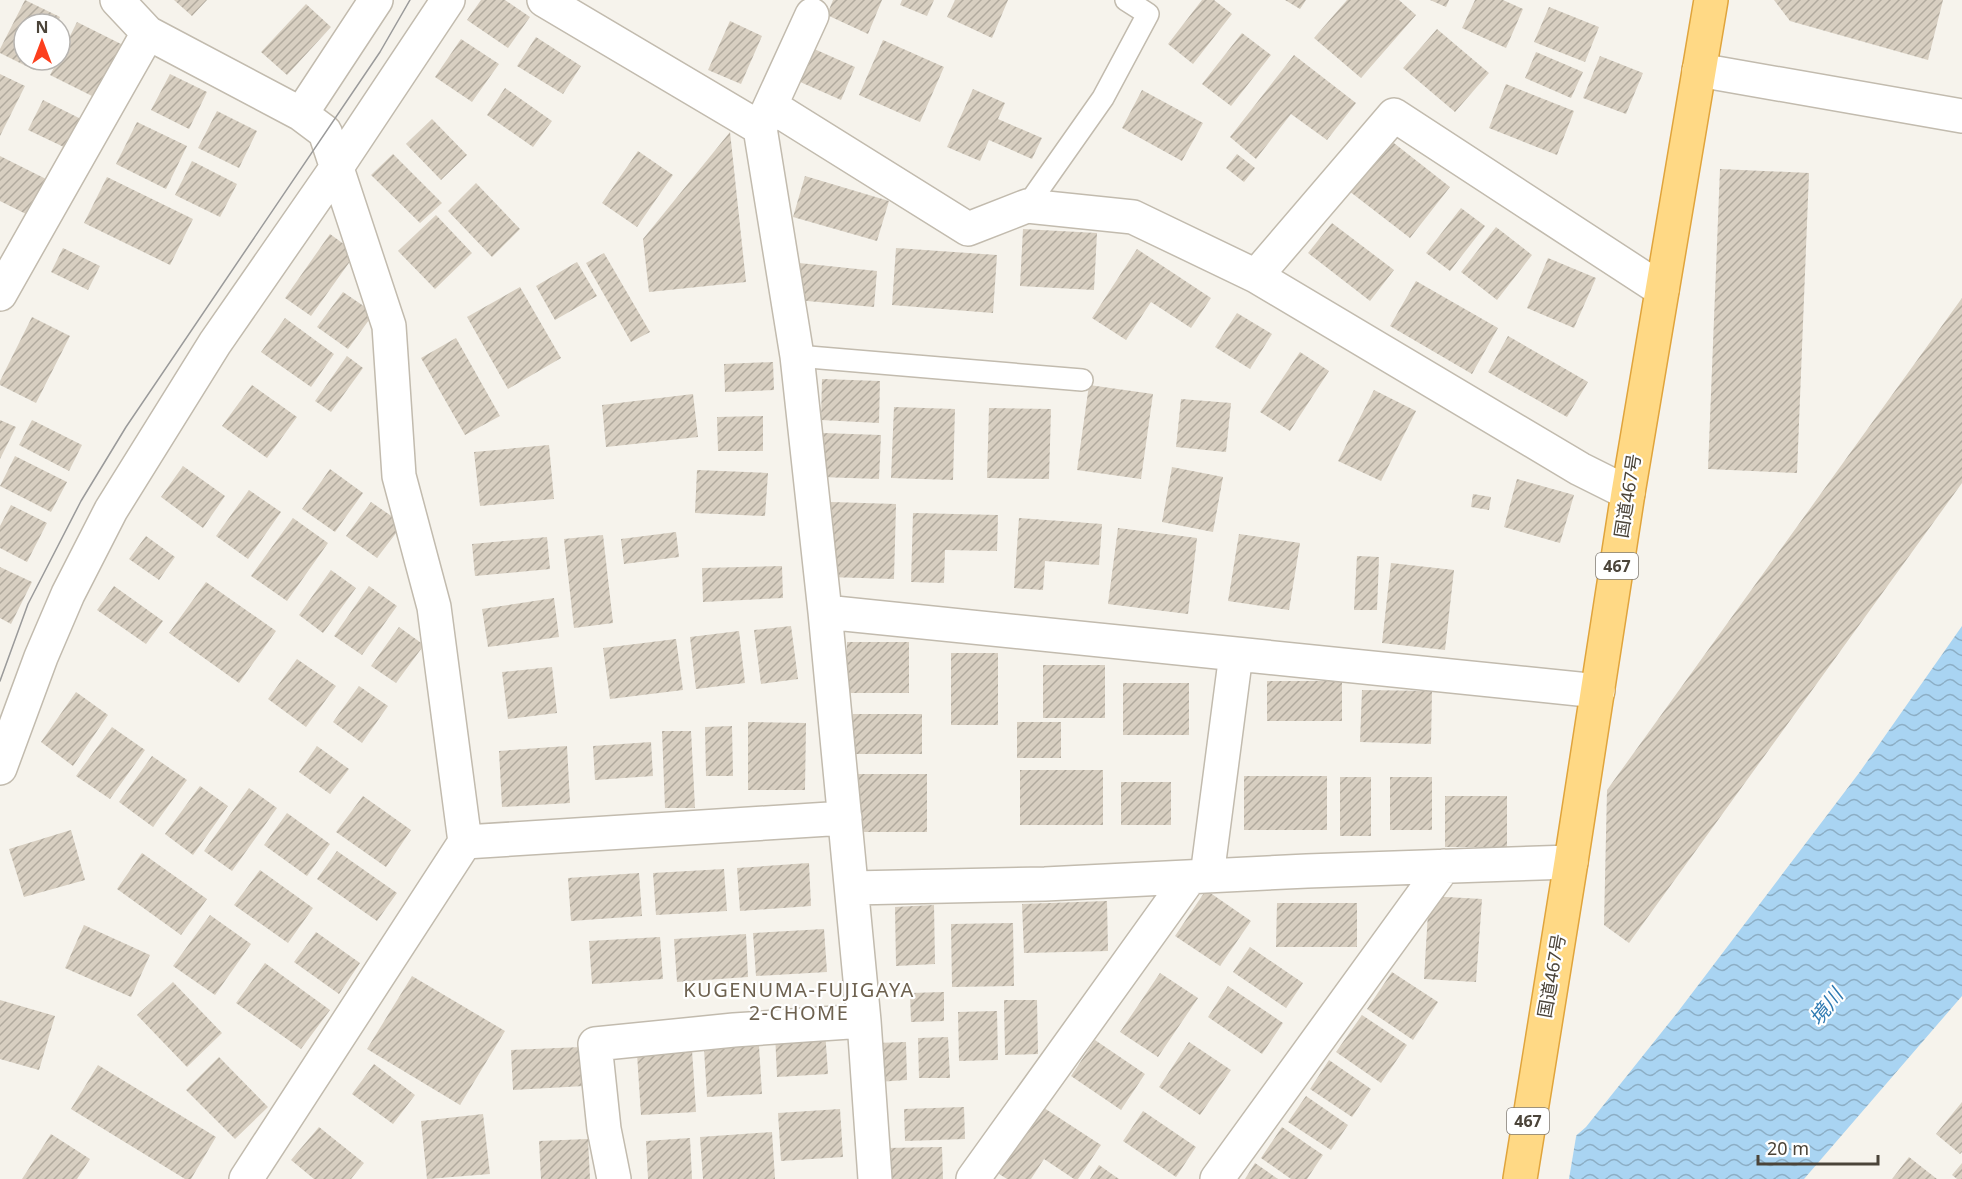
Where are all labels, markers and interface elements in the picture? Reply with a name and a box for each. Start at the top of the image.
north arrow [12,12,72,72]
text: N [35,16,49,38]
street label: 国道467号 [1609,452,1646,540]
road number: 467 [1596,553,1638,579]
street label: 国道467号 [1532,932,1570,1020]
district label: KUGENUMA-FUJIGAYA 2-CHOME [683,976,915,1026]
water label: 境川 [1803,981,1850,1031]
road number: 467 [1507,1108,1549,1134]
scale bar [1758,1128,1878,1166]
text: 20 m [1767,1136,1809,1160]

